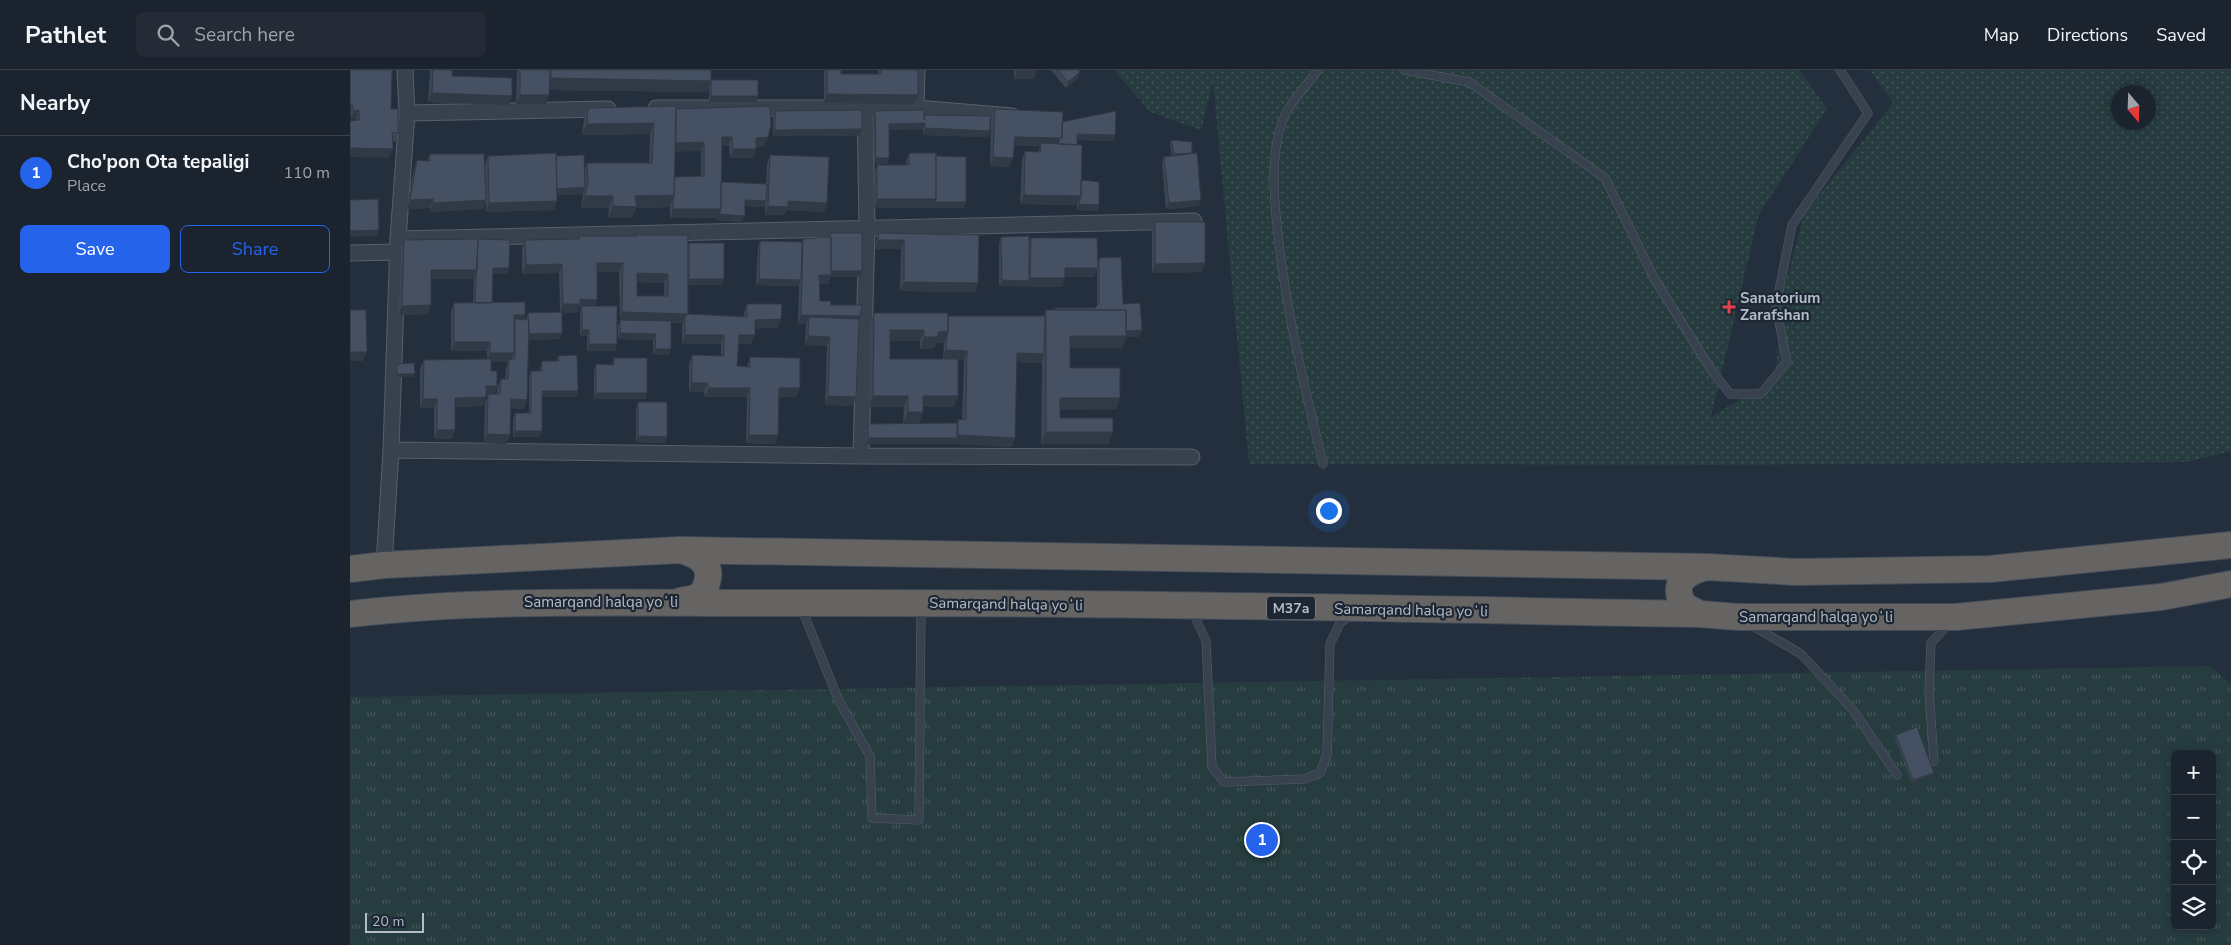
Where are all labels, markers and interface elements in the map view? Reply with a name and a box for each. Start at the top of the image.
search box [136,12,486,57]
text: Pathlet [25,19,106,51]
icon: search [154,21,182,49]
text: Search here [194,22,295,48]
text: Map [1984,23,2019,47]
text: Directions [2047,23,2128,47]
text: Saved [2156,23,2206,47]
north arrow [2111,85,2156,130]
text: Nearby [20,89,90,117]
text: Cho'pon Ota tepaligi [67,149,249,175]
text: 1 [31,162,41,184]
text: 110 m [283,162,330,184]
text: Place [67,175,106,197]
button: Save [20,225,170,273]
button: Share [180,225,330,273]
place label: Sanatorium Zarafshan [1740,288,1821,325]
marker: Sanatorium Zarafshan [1722,300,1736,314]
your location [1316,498,1342,524]
street label: Samarqand halqa yoʻli [524,592,678,612]
street label: Samarqand halqa yoʻli [929,593,1083,615]
road number: M37a [1267,596,1315,620]
street label: Samarqand halqa yoʻli [1334,599,1488,621]
street label: Samarqand halqa yoʻli [1739,607,1893,627]
map controls [2171,750,2216,930]
button: + [2171,750,2216,795]
button: − [2171,795,2216,840]
pin: 1 [1246,821,1278,859]
button: locate [2171,840,2216,885]
button: layers [2171,885,2216,930]
scale bar [365,910,424,933]
text: 20 m [372,912,404,931]

